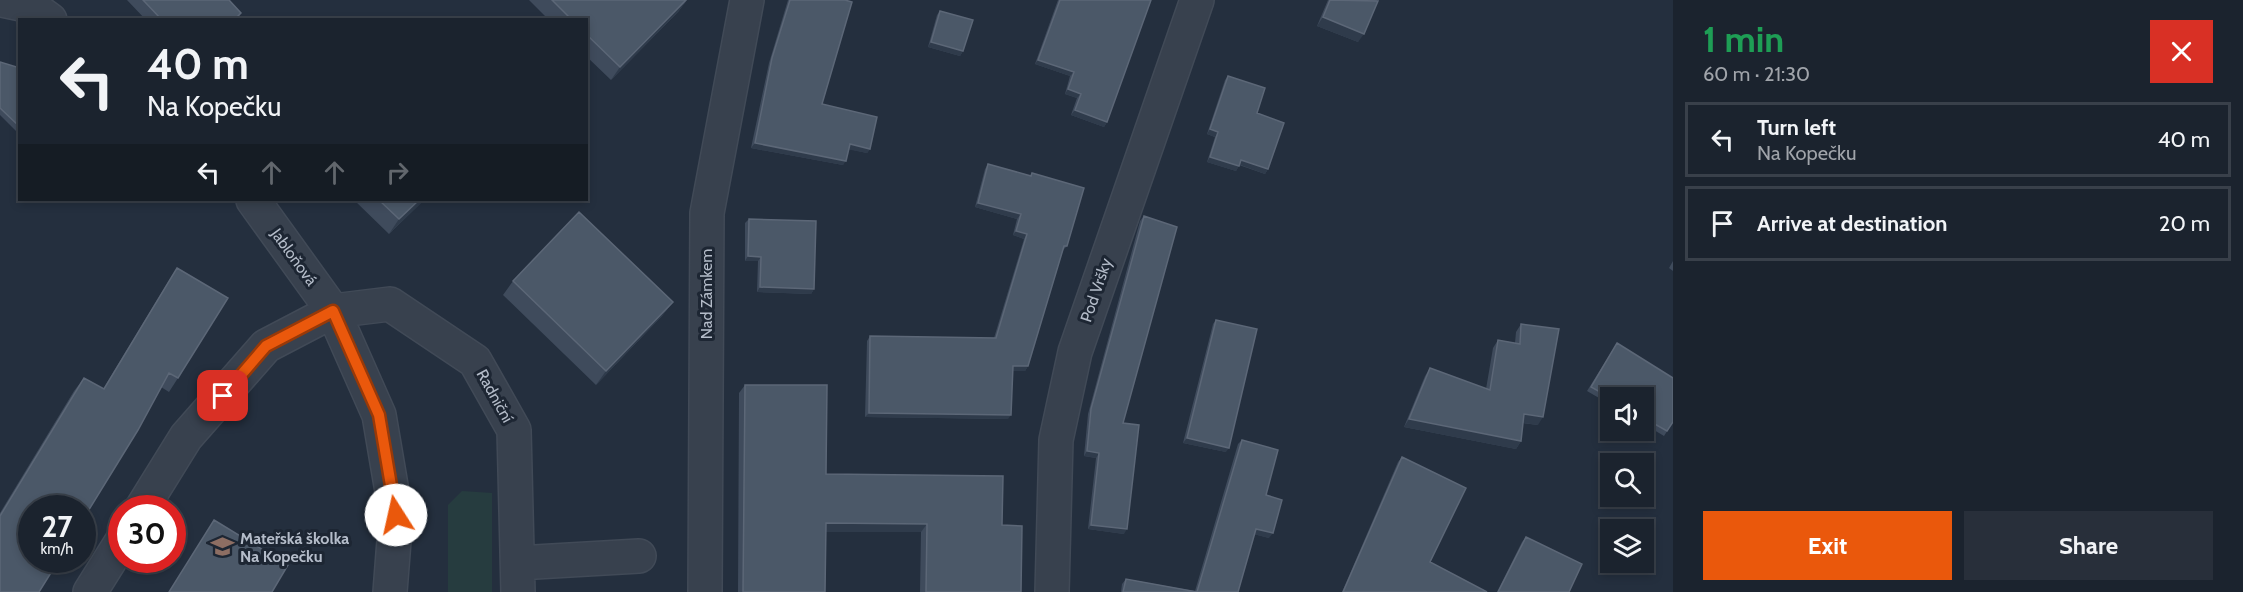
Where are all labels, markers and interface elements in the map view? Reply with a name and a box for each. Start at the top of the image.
text: 1 min [1703,17,1784,61]
button: close [2150,20,2213,83]
text: 40 m [147,38,249,90]
icon: left [48,42,126,120]
text: 60 m · 21:30 [1703,62,1810,86]
text: Na Kopečku [147,90,281,123]
text: Turn left [1757,114,1836,141]
icon: left [1706,123,1739,156]
text: 40 m [2158,126,2210,153]
text: Na Kopečku [1757,141,1857,165]
icon: left [192,156,225,189]
icon: ahead [255,156,288,189]
icon: ahead [318,156,351,189]
icon: right [381,156,414,189]
icon: arrive [1706,207,1739,240]
text: Arrive at destination [1757,210,1947,237]
text: 20 m [2159,210,2210,237]
street label: Jabloňová [266,224,321,290]
street label: Nad Zámkem [697,249,716,339]
street label: Pod Vršky [1076,256,1116,324]
street label: Radniční [473,366,518,427]
pin [197,370,248,421]
icon: arrive [206,379,239,412]
map controls [1600,387,1654,573]
button: sound [1600,387,1654,441]
button: search [1600,453,1654,507]
position arrow [364,483,428,547]
speed limit sign: 30 [108,495,186,573]
text: 27 [41,508,73,545]
button: Exit [1703,511,1952,580]
button: Share [1964,511,2213,580]
button: layers [1600,519,1654,573]
place label: Mateřská školka Na Kopečku [240,529,349,566]
school or university icon: Mateřská školka Na Kopečku [209,534,235,560]
text: km/h [41,540,73,558]

